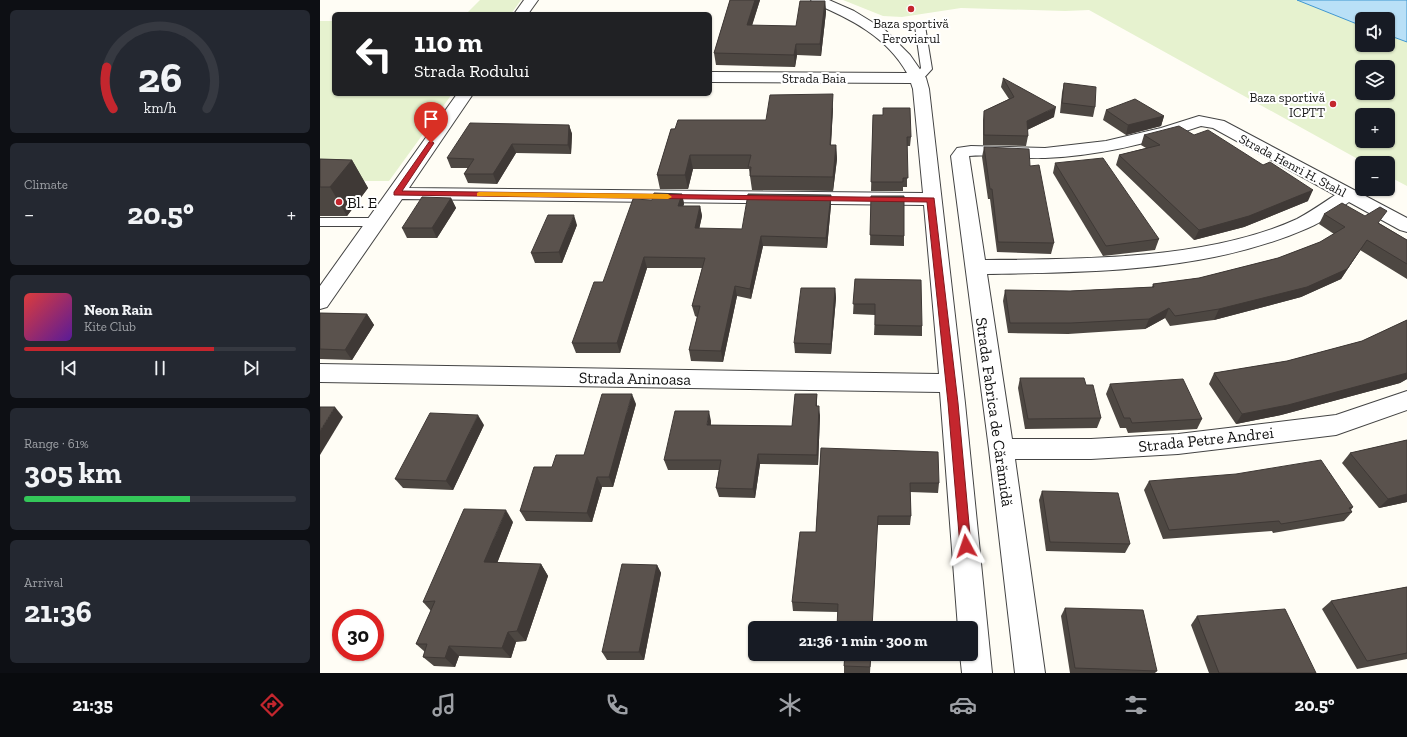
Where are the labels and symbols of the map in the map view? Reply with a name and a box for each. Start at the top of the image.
marker: Baza sportivă Feroviarul [906,4,916,14]
place label: Baza sportivă Feroviarul [873,16,949,46]
street label: Strada Baia [782,71,847,86]
place label: Baza sportivă ICPTT [1249,90,1326,120]
marker: Baza sportivă ICPTT [1328,99,1338,109]
pin [414,102,448,143]
street label: Strada Henri H. Stahl [1237,131,1349,200]
place label: Bl. E [347,193,377,212]
marker: Bl. E [334,197,344,207]
street label: Strada Fabrica de Cărămidă [972,316,1017,508]
street label: Strada Aninoasa [579,368,692,389]
street label: Strada Petre Andrei [1138,423,1275,456]
position arrow [945,525,987,567]
speed limit sign: 30 [332,609,384,661]

